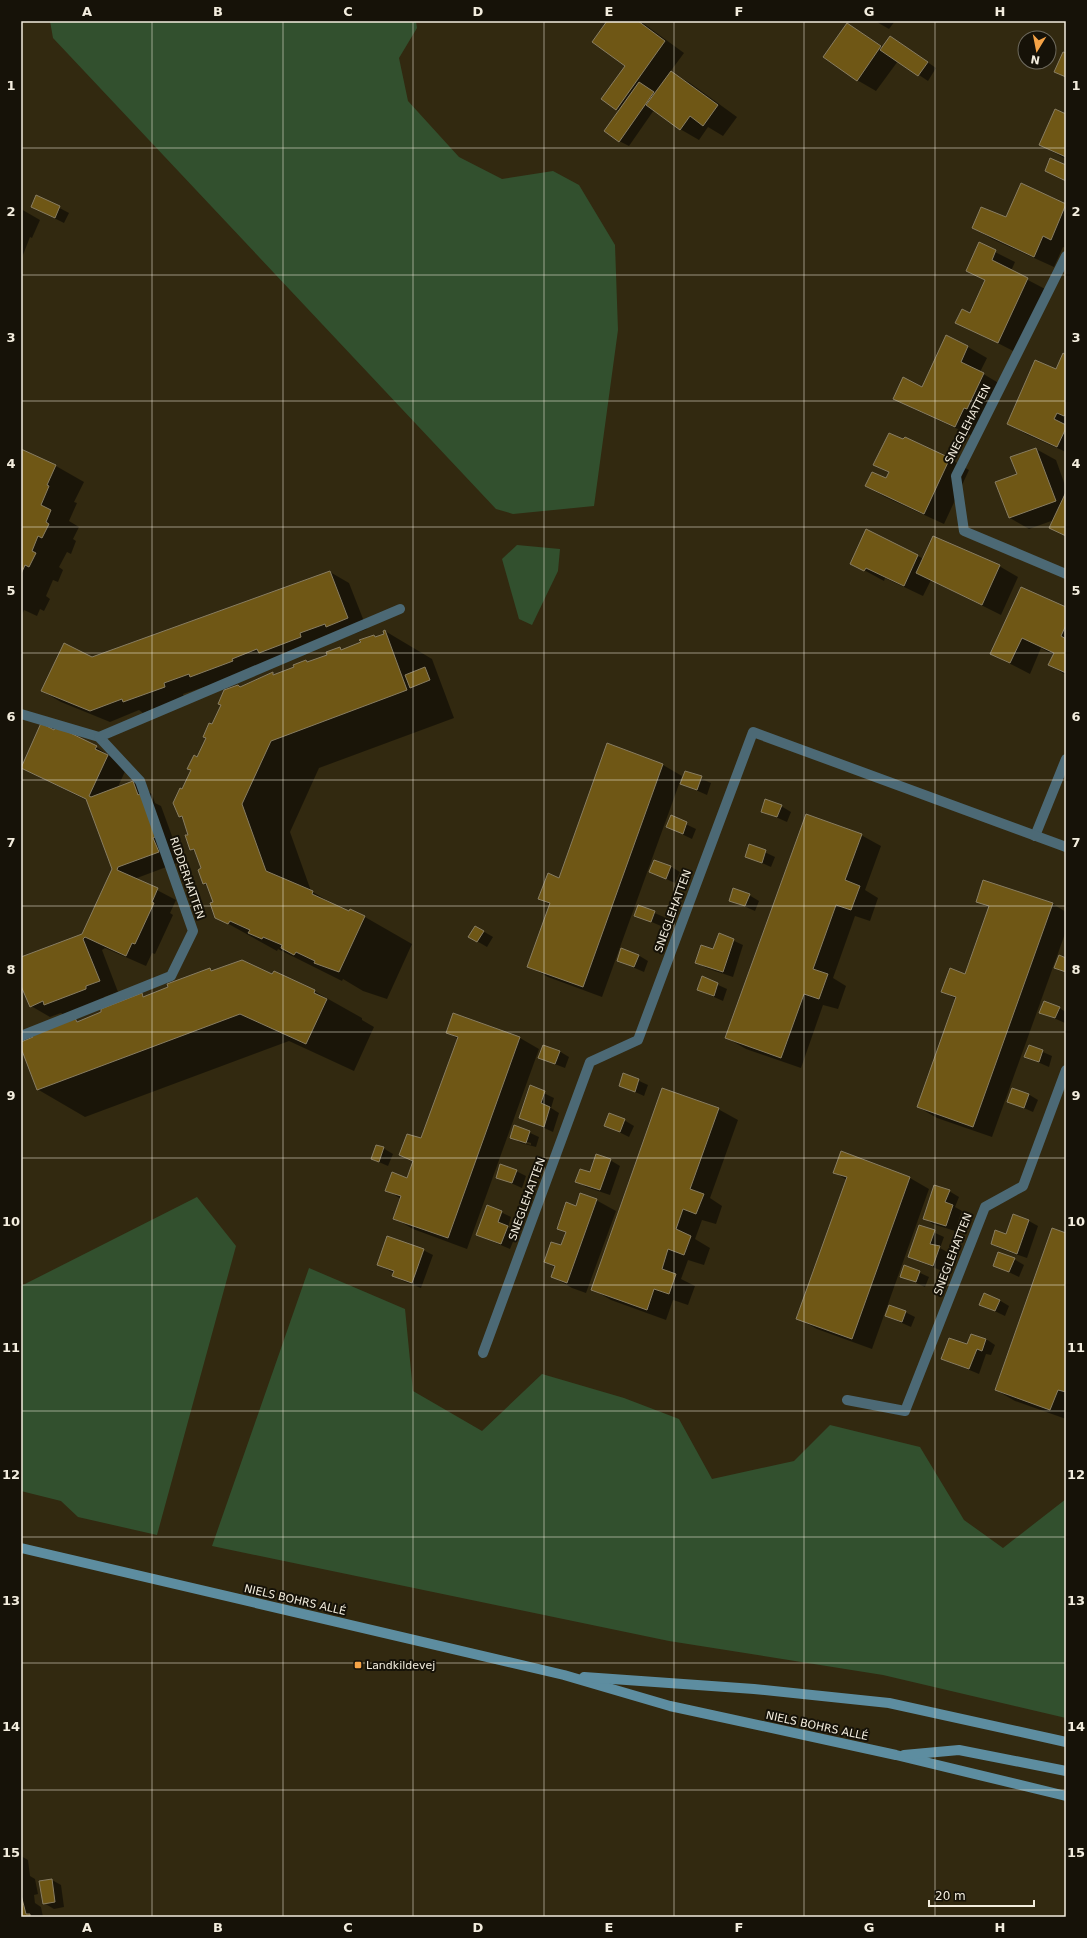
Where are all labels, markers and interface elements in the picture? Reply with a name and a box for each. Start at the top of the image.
text: A [82,4,92,19]
text: B [213,4,223,19]
text: C [343,4,353,19]
text: D [473,4,484,19]
text: E [605,4,613,19]
text: F [735,4,743,19]
text: G [864,4,874,19]
text: H [995,4,1005,19]
north arrow [1017,30,1057,70]
text: N [1030,52,1041,67]
text: 1 [6,78,16,93]
text: 1 [1071,78,1081,93]
text: 2 [6,204,16,219]
text: 2 [1071,204,1081,219]
text: 3 [6,330,16,345]
text: 3 [1071,330,1081,345]
street label: SNEGLEHATTEN [942,382,994,466]
text: 4 [6,456,16,471]
text: 4 [1071,456,1081,471]
text: 5 [6,583,16,598]
text: 5 [1071,583,1081,598]
text: 6 [6,709,16,724]
text: 6 [1071,709,1081,724]
text: 7 [6,835,16,850]
street label: RIDDERHATTEN [167,835,207,921]
text: 7 [1071,835,1081,850]
street label: SNEGLEHATTEN [652,868,694,954]
text: 8 [6,962,16,977]
text: 8 [1071,962,1081,977]
text: 9 [6,1088,16,1103]
text: 9 [1071,1088,1081,1103]
street label: SNEGLEHATTEN [506,1156,548,1242]
street label: SNEGLEHATTEN [931,1211,975,1297]
text: 10 [2,1214,20,1229]
text: 10 [1067,1214,1085,1229]
text: 11 [2,1340,20,1355]
text: 11 [1067,1340,1085,1355]
text: 12 [2,1467,20,1482]
text: 12 [1067,1467,1085,1482]
street label: NIELS BOHRS ALLÉ [243,1582,347,1618]
text: 13 [2,1593,20,1608]
text: 13 [1067,1593,1085,1608]
place label: Landkildevej [366,1659,435,1672]
marker: Landkildevej [353,1660,363,1670]
street label: NIELS BOHRS ALLÉ [765,1709,869,1743]
text: 14 [2,1719,20,1734]
text: 14 [1067,1719,1085,1734]
text: 15 [2,1845,20,1860]
text: 15 [1067,1845,1085,1860]
scale bar [929,1882,1034,1908]
text: 20 m [935,1889,966,1903]
text: A [82,1920,92,1935]
text: B [213,1920,223,1935]
text: C [343,1920,353,1935]
text: D [473,1920,484,1935]
text: E [605,1920,613,1935]
text: F [735,1920,743,1935]
text: G [864,1920,874,1935]
text: H [995,1920,1005,1935]

